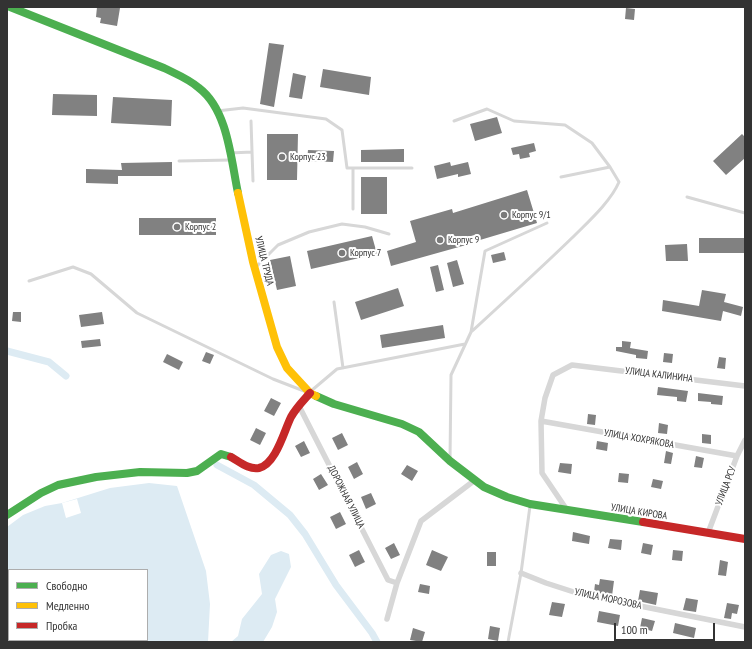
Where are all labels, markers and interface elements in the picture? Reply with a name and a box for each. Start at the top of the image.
place label: Корпус 23 [290,151,326,163]
marker: Корпус 23 [277,152,287,162]
place label: Корпус 9/1 [512,209,551,221]
marker: Корпус 9/1 [499,210,509,220]
place label: Корпус 2 [185,221,216,233]
marker: Корпус 2 [172,222,182,232]
place label: Корпус 9 [448,234,479,246]
street label: УЛИЦА ТРУДА [252,235,276,287]
marker: Корпус 9 [435,235,445,245]
place label: Корпус 7 [350,247,381,259]
marker: Корпус 7 [337,248,347,258]
street label: УЛИЦА КАЛИНИНА [624,365,694,385]
street label: УЛИЦА ХОХРЯКОВА [603,427,675,451]
street label: ДОРОЖНАЯ УЛИЦА [325,464,367,530]
street label: УЛИЦА РСУ [713,465,739,507]
street label: УЛИЦА КИРОВА [610,502,668,522]
legend [8,569,148,641]
text: Свободно [46,578,88,593]
street label: УЛИЦА МОРОЗОВА [573,586,643,612]
text: Медленно [46,598,89,613]
scale bar [616,615,717,641]
text: Пробка [46,618,77,633]
text: 100 m [621,622,648,637]

